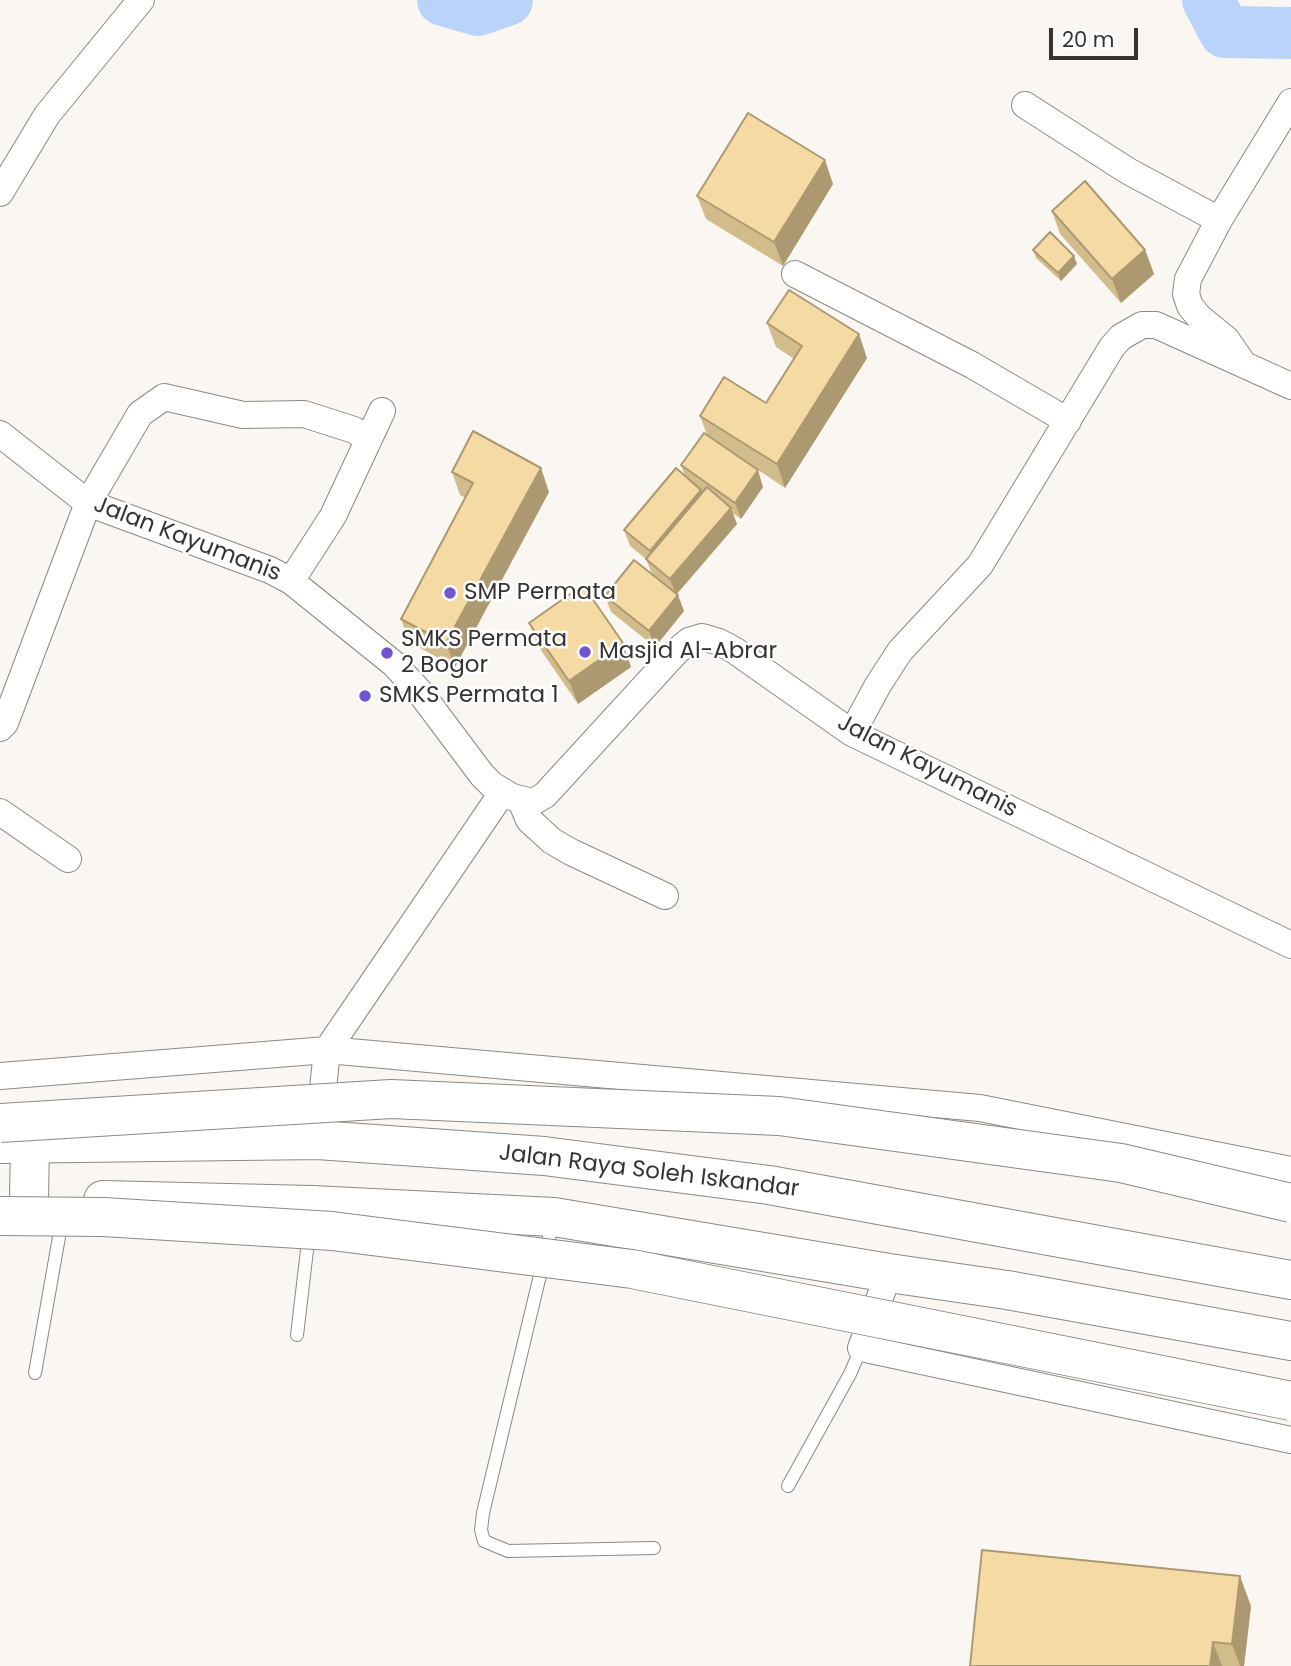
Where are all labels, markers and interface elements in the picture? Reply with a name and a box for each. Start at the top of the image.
scale bar [1053,14,1142,58]
text: 20 m [1062,25,1115,54]
street label: Jalan Kayumanis [89,492,285,588]
place label: SMP Permata [464,579,616,607]
marker: SMP Permata [442,585,458,601]
place label: SMKS Permata 2 Bogor [401,626,567,680]
place label: Masjid Al-Abrar [599,638,777,666]
marker: Masjid Al-Abrar [577,644,593,660]
marker: SMKS Permata 2 Bogor [379,645,395,661]
place label: SMKS Permata 1 [379,682,559,710]
marker: SMKS Permata 1 [357,688,373,704]
street label: Jalan Kayumanis [832,710,1022,824]
street label: Jalan Raya Soleh Iskandar [497,1140,801,1204]

